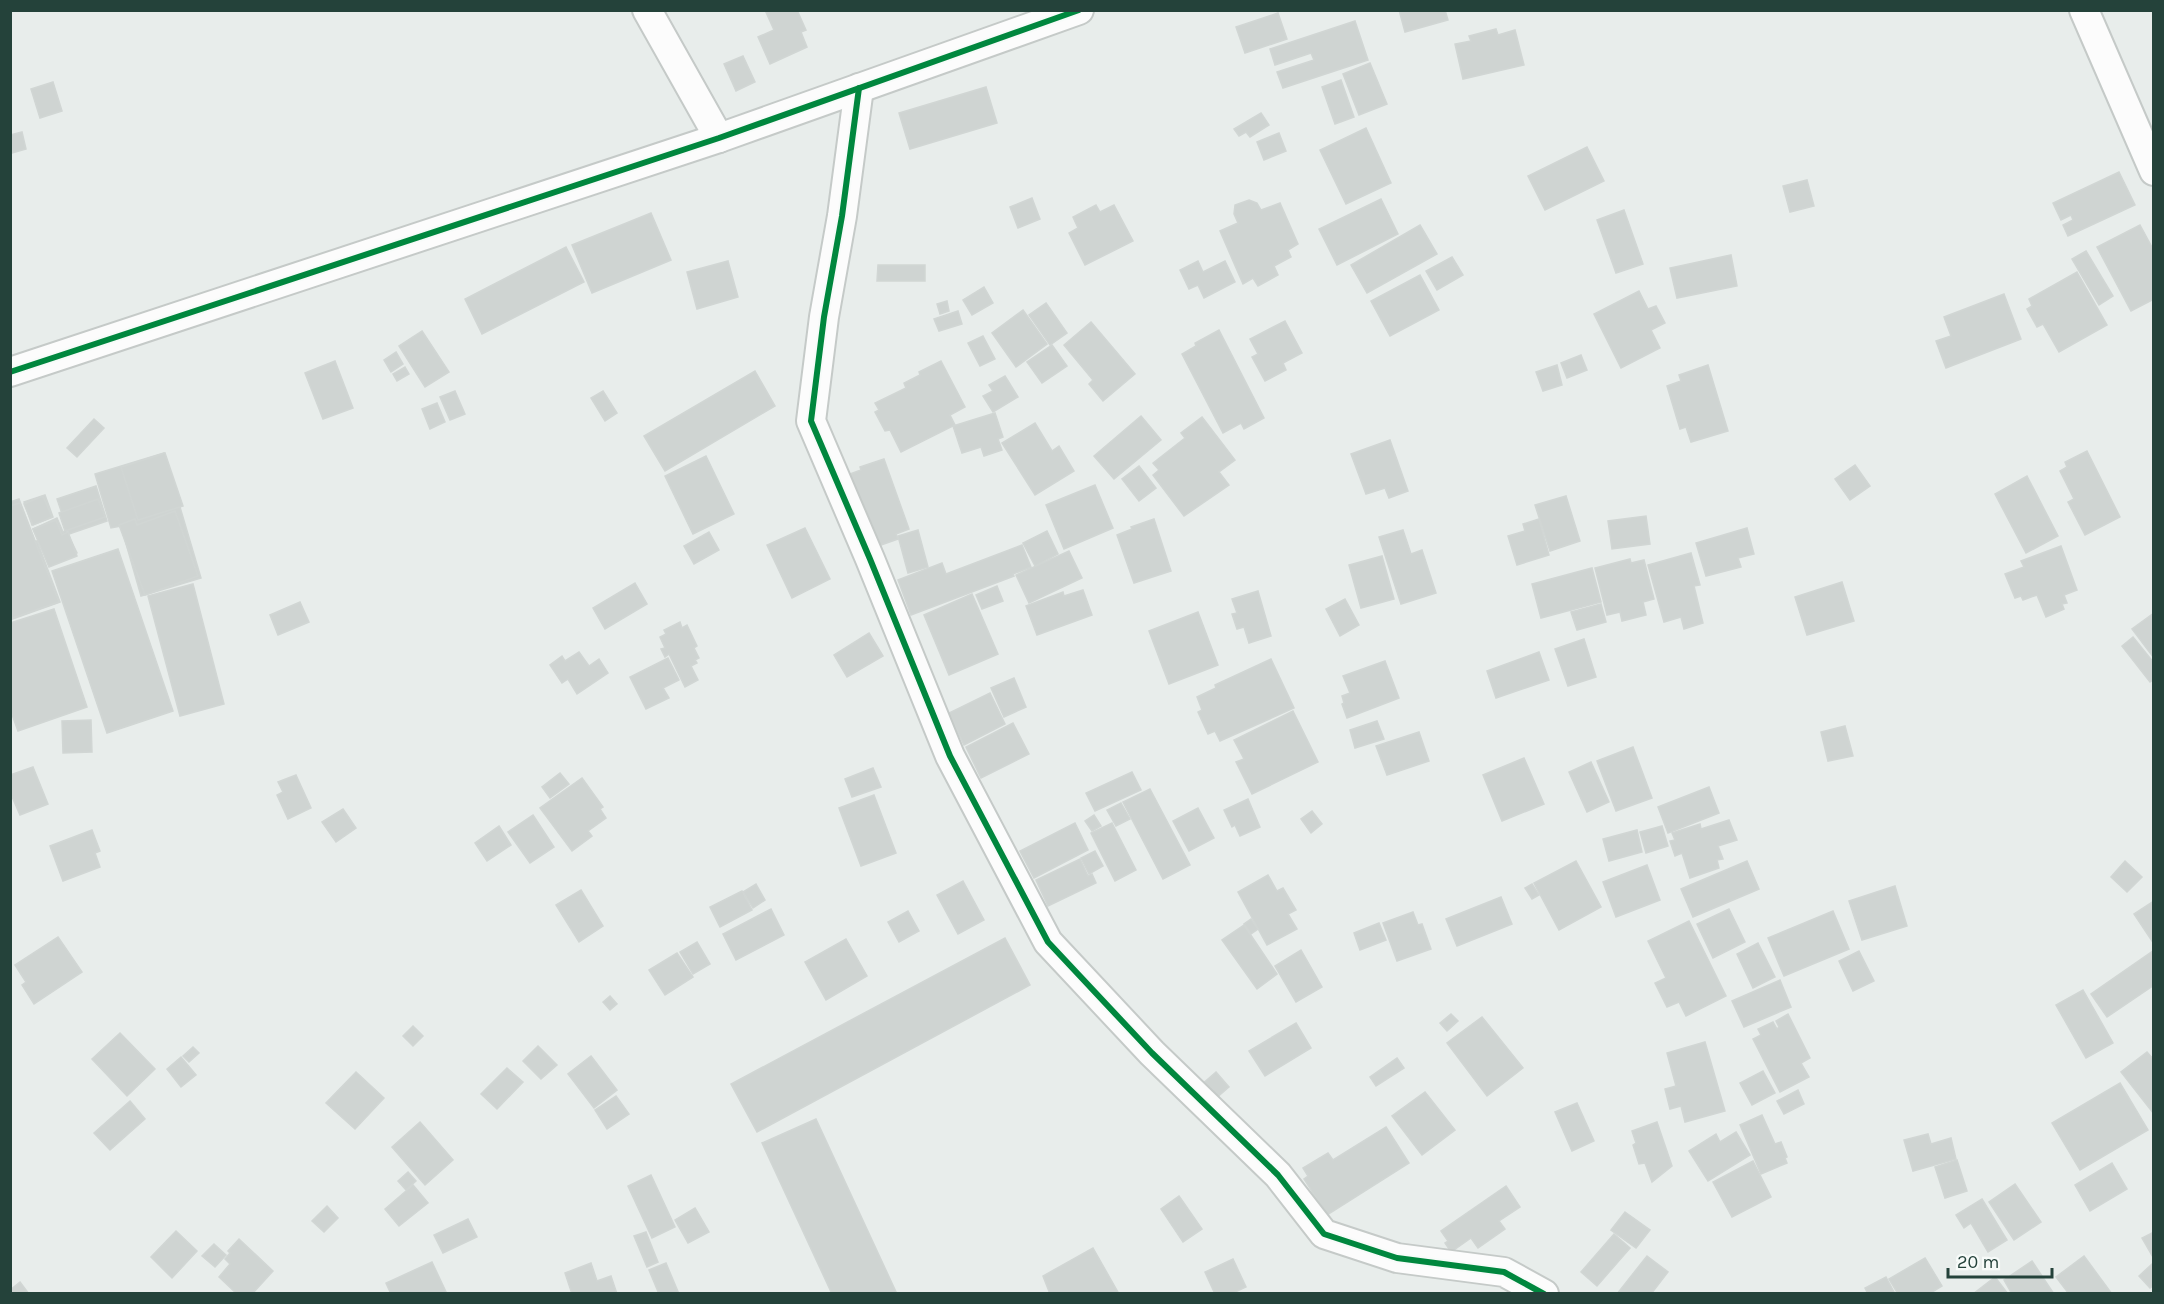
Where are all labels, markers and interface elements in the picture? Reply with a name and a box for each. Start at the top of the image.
scale bar [1948,1241,2052,1279]
text: 20 m [1957,1251,1999,1273]

